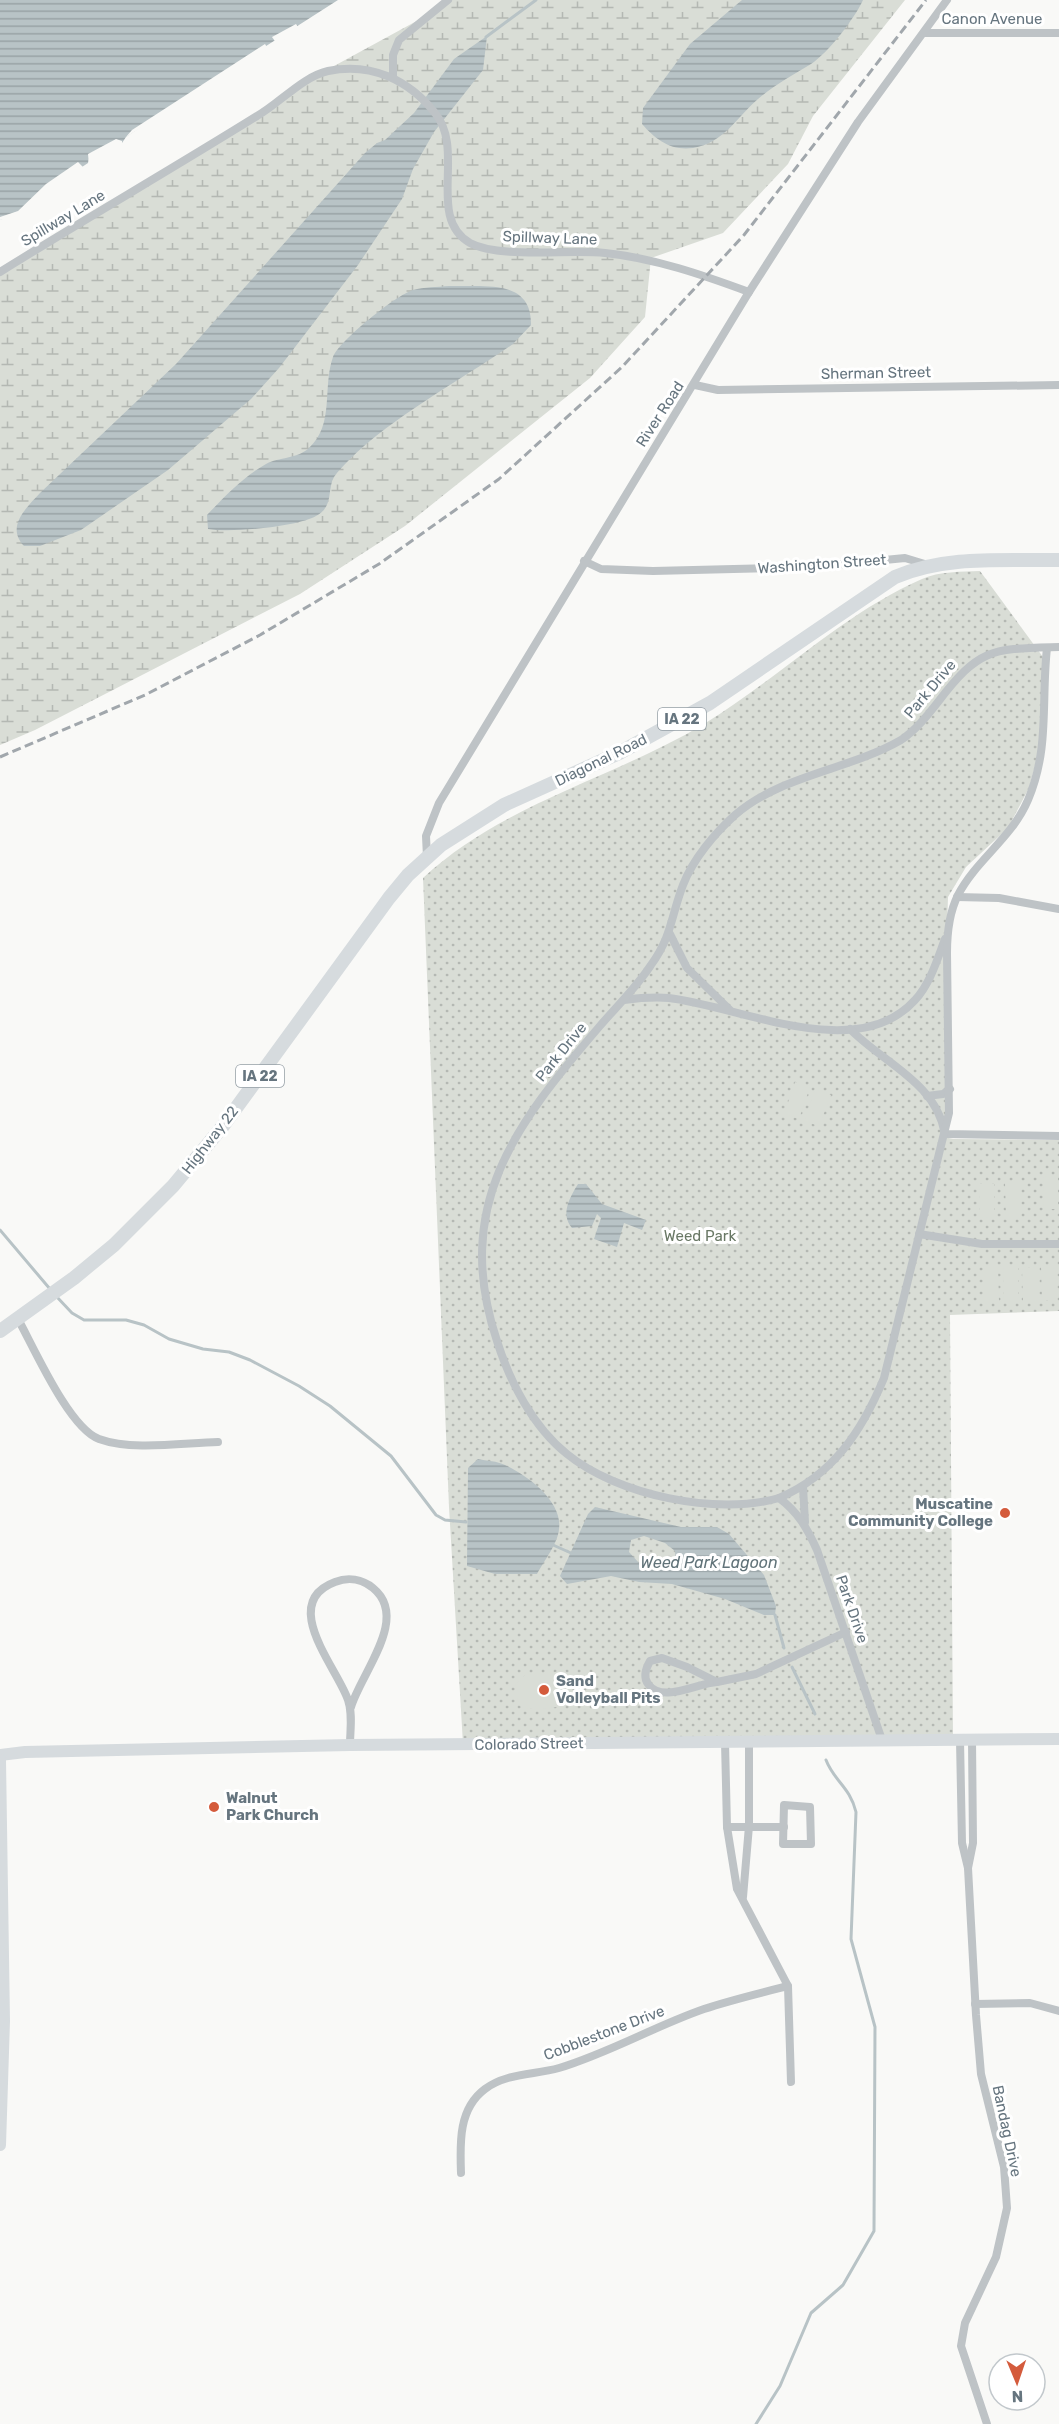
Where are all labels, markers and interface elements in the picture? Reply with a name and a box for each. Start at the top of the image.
street label: Canon Avenue [942,10,1042,28]
street label: Spillway Lane [18,186,108,250]
street label: Spillway Lane [502,227,598,249]
street label: Sherman Street [821,363,931,383]
street label: River Road [632,378,688,450]
street label: Washington Street [757,551,887,577]
street label: Park Drive [900,656,960,722]
road number: IA 22 [658,708,706,730]
street label: Diagonal Road [552,730,650,790]
street label: Park Drive [532,1019,590,1085]
road number: IA 22 [236,1065,284,1087]
street label: Highway 22 [178,1102,242,1178]
park label: Weed Park [664,1227,736,1245]
place label: Muscatine Community College [848,1495,993,1530]
marker: Muscatine Community College [998,1506,1012,1520]
water label: Weed Park Lagoon [640,1553,778,1572]
street label: Park Drive [832,1573,872,1645]
place label: Sand Volleyball Pits [556,1672,661,1707]
marker: Sand Volleyball Pits [537,1683,551,1697]
street label: Colorado Street [474,1734,584,1754]
place label: Walnut Park Church [226,1789,319,1824]
marker: Walnut Park Church [207,1800,221,1814]
street label: Cobblestone Drive [541,2002,667,2064]
street label: Bandag Drive [988,2083,1026,2179]
north arrow [987,2352,1047,2412]
text: N [1011,2387,1024,2406]

